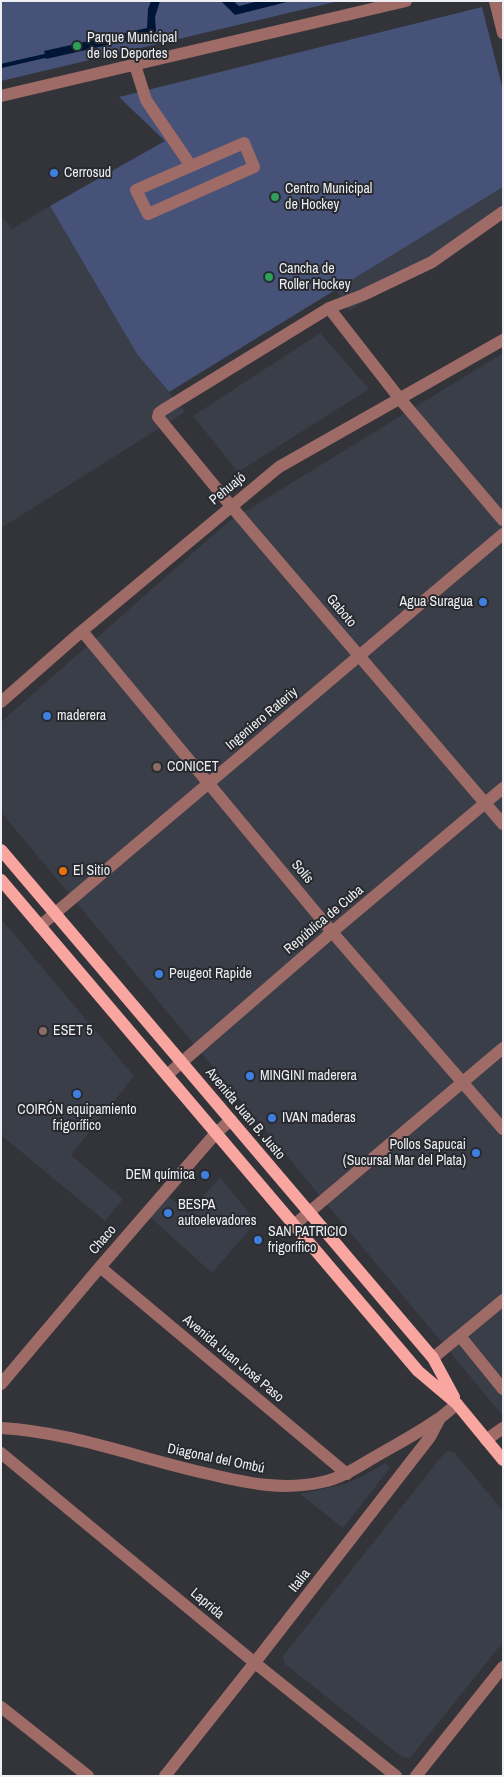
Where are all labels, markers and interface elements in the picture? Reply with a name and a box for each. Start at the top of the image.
place label: Parque Municipal de los Deportes [87,30,177,62]
marker: Parque Municipal de los Deportes [71,40,83,52]
place label: Cerrosud [64,165,111,181]
marker: Cerrosud [48,167,60,179]
place label: Centro Municipal de Hockey [285,181,372,213]
marker: Centro Municipal de Hockey [269,191,281,203]
place label: Cancha de Roller Hockey [279,261,350,294]
marker: Cancha de Roller Hockey [263,271,275,283]
street label: Pehuajó [206,469,250,509]
street label: Gaboto [322,591,360,631]
place label: Agua Suragua [400,594,473,610]
marker: Agua Suragua [477,596,489,608]
street label: Ingeniero Rateriy [223,684,301,754]
place label: maderera [57,708,106,724]
marker: maderera [41,710,53,722]
place label: CONICET [167,759,219,775]
marker: CONICET [151,761,163,773]
street label: Solís [287,857,317,887]
place label: El Sitio [73,863,110,879]
marker: El Sitio [57,865,69,877]
street label: República de Cuba [281,882,367,958]
place label: Peugeot Rapide [169,966,252,982]
marker: Peugeot Rapide [153,968,165,980]
place label: ESET 5 [53,1023,93,1039]
marker: ESET 5 [37,1025,49,1037]
street label: Avenida Juan B. Justo [202,1065,288,1163]
place label: MINGINI maderera [260,1068,357,1084]
marker: MINGINI maderera [244,1070,256,1082]
marker: COIRÓN equipamiento frigorífico [71,1088,83,1100]
place label: COIRÓN equipamiento frigorífico [17,1102,137,1134]
place label: IVAN maderas [282,1110,356,1126]
marker: IVAN maderas [266,1112,278,1124]
place label: Pollos Sapucai (Sucursal Mar del Plata) [343,1137,466,1170]
marker: Pollos Sapucai (Sucursal Mar del Plata) [470,1147,482,1159]
place label: DEM química [125,1167,195,1183]
marker: DEM química [199,1169,211,1181]
place label: BESPA autoelevadores [178,1197,256,1230]
marker: BESPA autoelevadores [162,1207,174,1219]
street label: Chaco [86,1222,120,1258]
place label: SAN PATRICIO frigorífico [268,1224,347,1256]
marker: SAN PATRICIO frigorífico [252,1234,264,1246]
street label: Avenida Juan José Paso [179,1312,287,1406]
street label: Diagonal del Ombú [166,1441,266,1477]
street label: Italia [286,1566,314,1596]
street label: Laprida [187,1585,227,1623]

